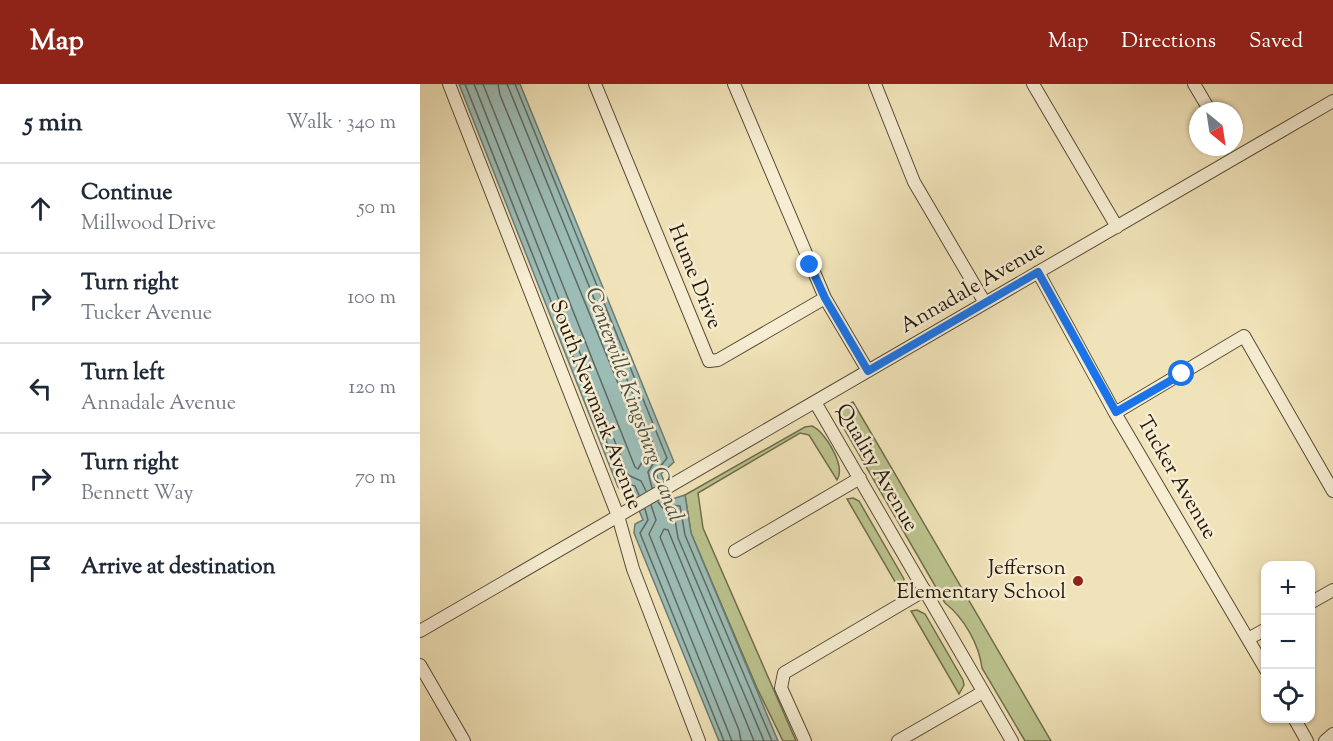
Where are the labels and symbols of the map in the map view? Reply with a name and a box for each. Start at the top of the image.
north arrow [1189,102,1243,156]
street label: Hume Drive [659,220,729,334]
street label: Annadale Avenue [895,234,1051,342]
route end [796,251,822,277]
water label: Centerville Kingsburg Canal [576,283,690,527]
street label: South Newmark Avenue [541,296,649,514]
route start [1168,360,1194,386]
street label: Quality Avenue [827,398,925,538]
street label: Tucker Avenue [1129,411,1223,545]
place label: Jefferson Elementary School [897,554,1066,608]
marker: Jefferson Elementary School [1071,574,1085,588]

